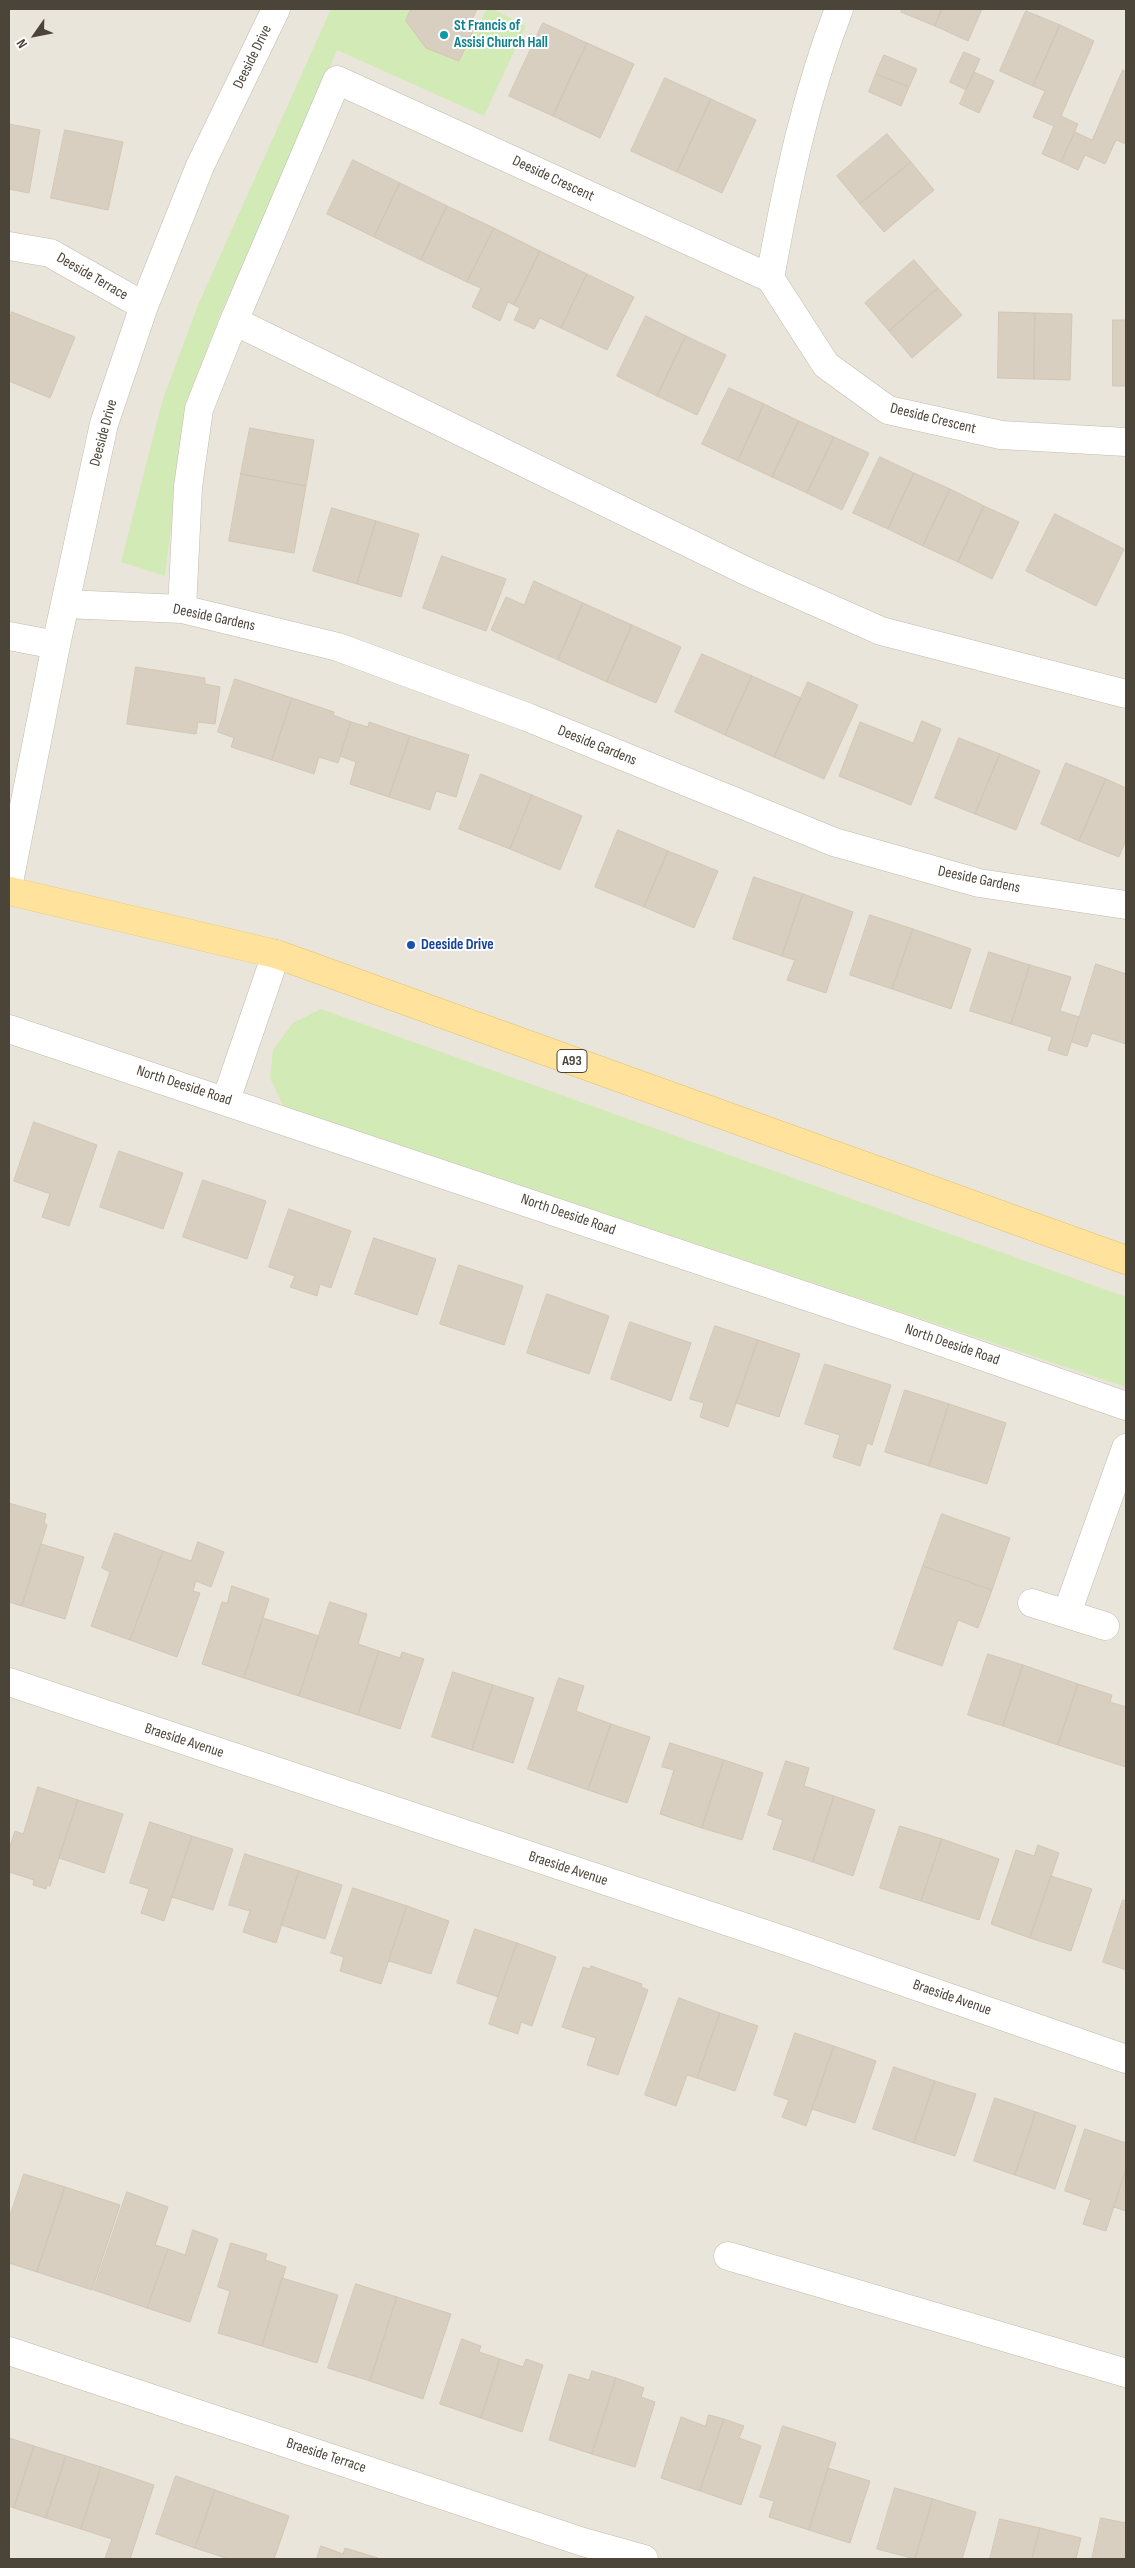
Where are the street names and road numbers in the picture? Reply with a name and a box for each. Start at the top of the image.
street label: Deeside Drive [230,22,276,92]
street label: Deeside Crescent [509,152,597,206]
street label: Deeside Terrace [53,249,131,305]
street label: Deeside Drive [86,398,122,468]
street label: Deeside Crescent [888,400,978,438]
street label: Deeside Gardens [171,601,257,635]
street label: Deeside Gardens [555,722,639,770]
street label: Deeside Gardens [936,863,1022,897]
road number: A93 [557,1050,587,1072]
street label: North Deeside Road [134,1062,234,1110]
street label: North Deeside Road [518,1190,618,1240]
street label: North Deeside Road [902,1320,1002,1370]
street label: Braeside Avenue [142,1720,226,1762]
street label: Braeside Avenue [526,1848,610,1890]
street label: Braeside Avenue [910,1976,994,2020]
street label: Braeside Terrace [284,2435,368,2477]

